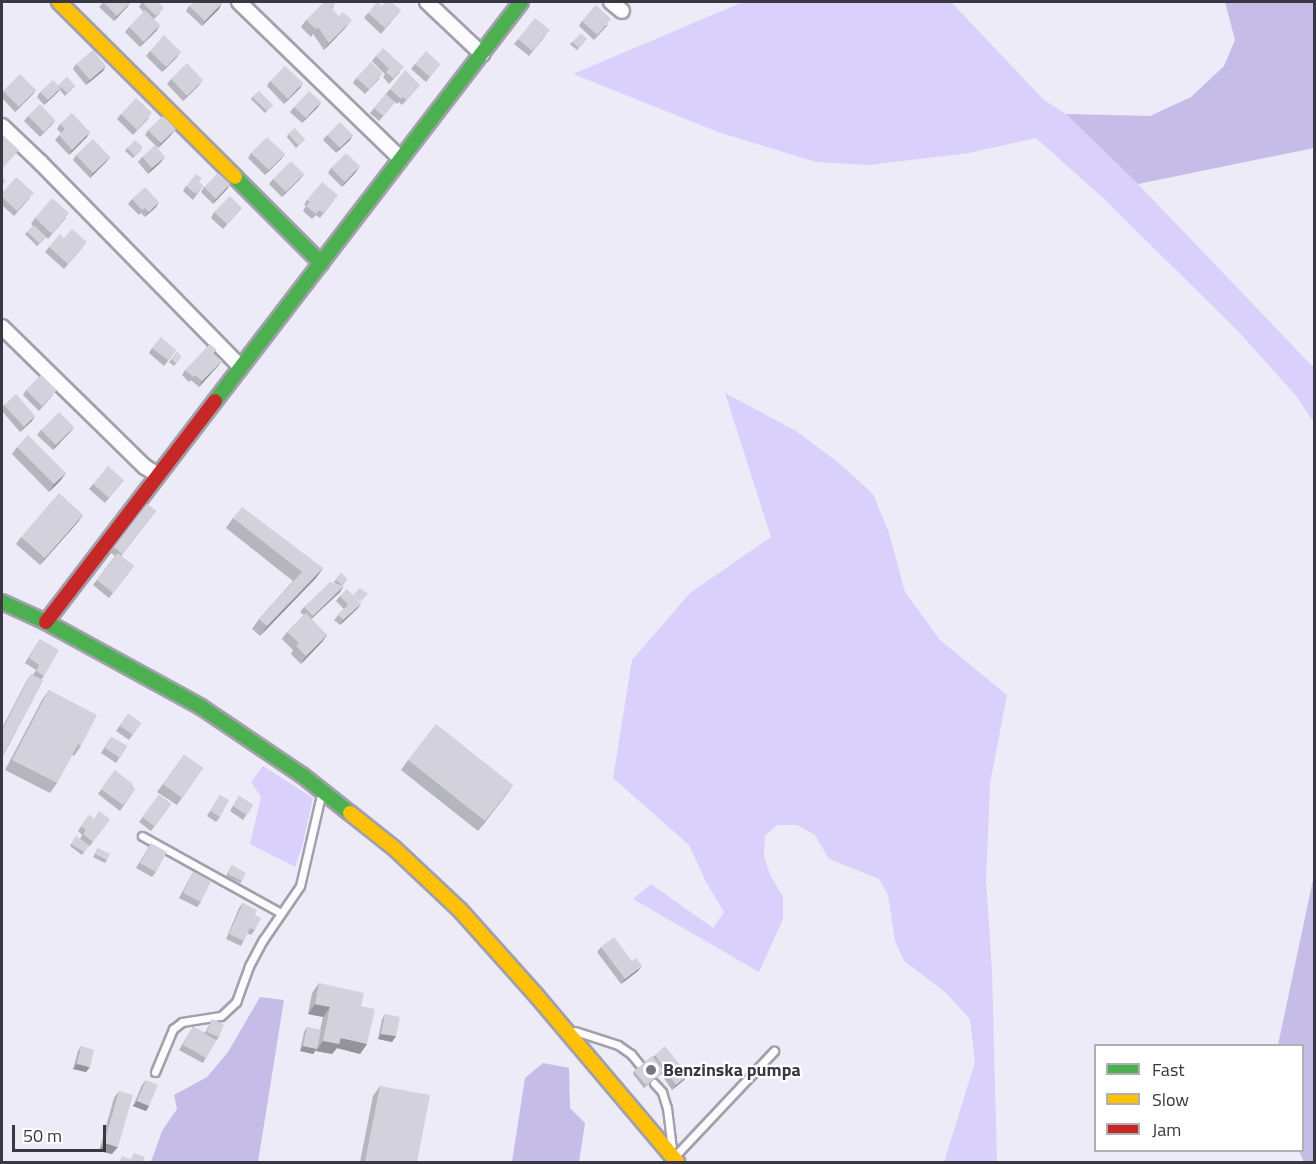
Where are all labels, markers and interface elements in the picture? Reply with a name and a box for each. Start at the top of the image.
legend [1094,1044,1304,1152]
text: Fast [1152,1056,1185,1083]
place label: Benzinska pumpa [663,1059,801,1081]
marker: Benzinska pumpa [644,1063,658,1077]
text: Slow [1152,1086,1189,1113]
scale bar [15,1113,110,1151]
text: Jam [1152,1116,1181,1143]
text: 50 m [23,1122,62,1149]

